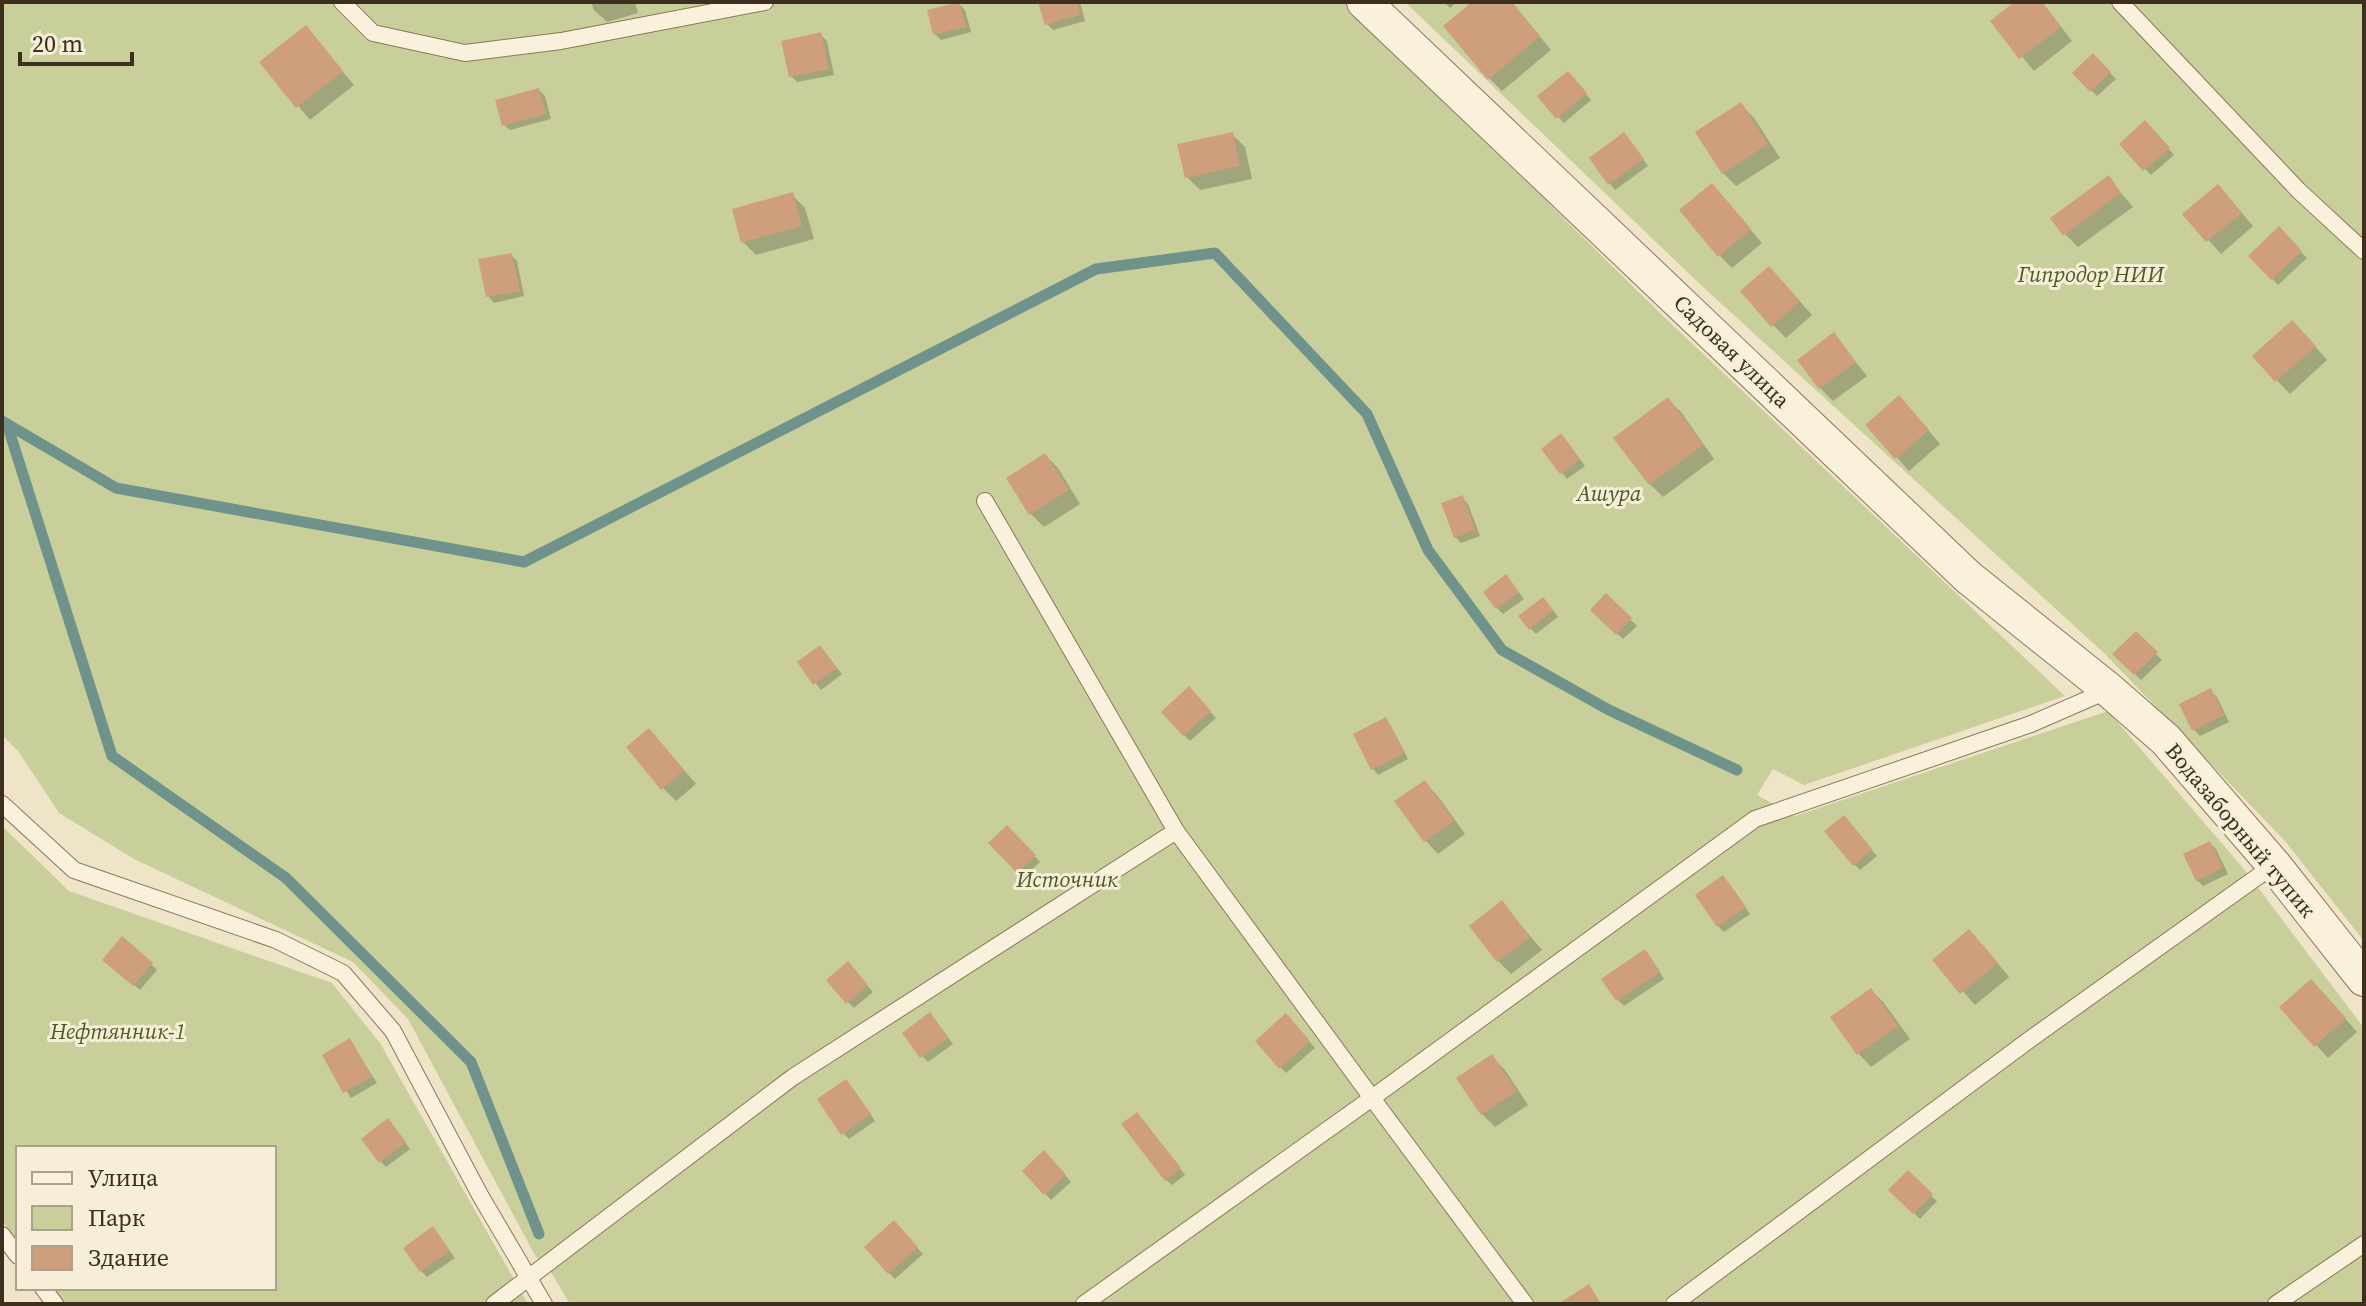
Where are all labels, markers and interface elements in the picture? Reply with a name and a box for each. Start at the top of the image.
scale bar [20,16,132,66]
text: 20 m [32,27,83,60]
park label: Гипродор НИИ [2017,259,2165,289]
street label: Садовая улица [1667,288,1797,415]
park label: Ашура [1575,478,1642,508]
street label: Водазаборный тупик [2159,736,2323,924]
park label: Источник [1015,864,1118,894]
park label: Нефтянник-1 [49,1016,186,1046]
legend [16,1146,276,1290]
text: Улица [88,1161,159,1194]
text: Парк [88,1201,145,1234]
text: Здание [88,1241,169,1274]

